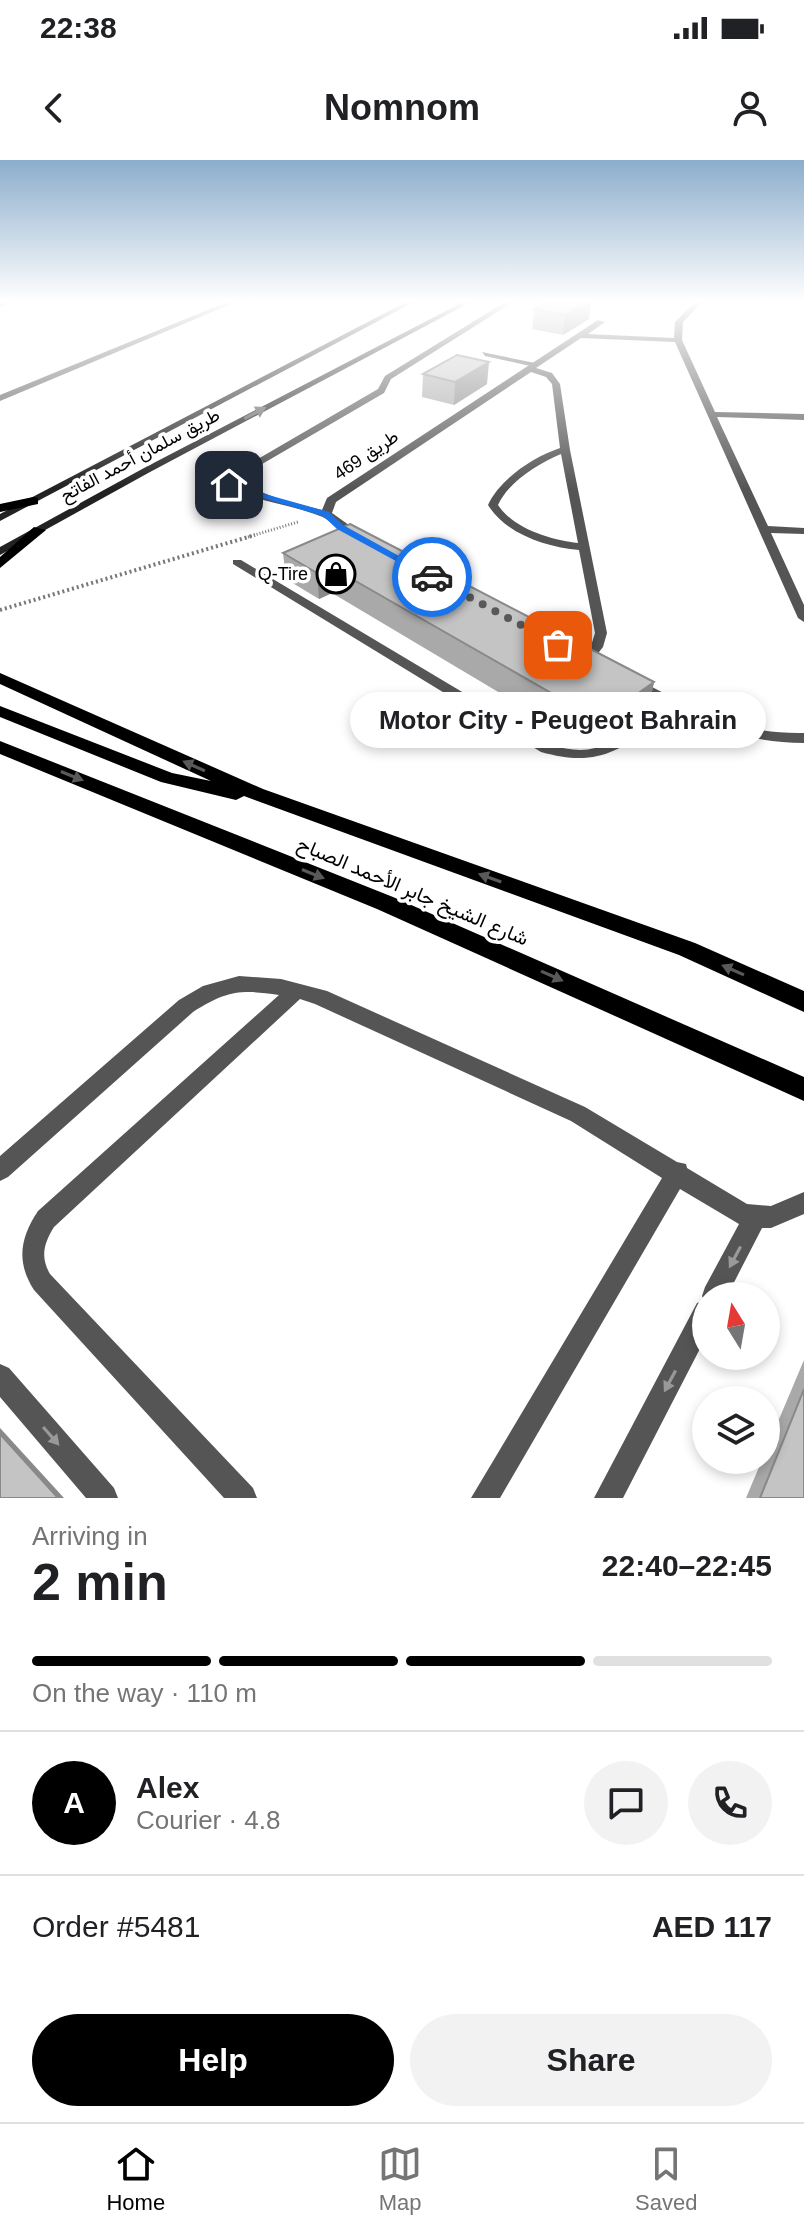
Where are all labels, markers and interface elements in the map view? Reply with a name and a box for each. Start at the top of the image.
text: 22:38 [40,11,117,44]
icon: back [32,86,76,130]
icon: person [728,86,772,130]
text: Nomnom [324,87,480,128]
street label: طريق سلمان أحمد الفاتح [57,405,224,507]
one-way arrow [244,407,266,421]
street label: طريق 469 [330,426,403,485]
pin [195,451,263,519]
icon: home [207,463,251,507]
courier [392,537,472,617]
shop icon: Q-Tire [315,553,357,595]
icon: car [410,555,454,599]
place label: Q-Tire [258,564,308,584]
pin [524,611,592,679]
icon: bag [536,623,580,667]
callout: Motor City - Peugeot Bahrain [350,693,766,749]
text: Motor City - Peugeot Bahrain [379,705,737,735]
one-way arrow [183,759,206,773]
one-way arrow [60,770,84,783]
street label: شارع الشيخ جابر الأحمد الصباح [293,832,532,952]
one-way arrow [301,868,325,881]
one-way arrow [477,872,501,884]
one-way arrow [721,963,745,976]
one-way arrow [540,970,564,983]
one-way arrow [728,1245,741,1268]
north arrow [692,1282,780,1370]
map controls [692,1282,780,1474]
one-way arrow [663,1369,676,1392]
button: layers [692,1386,780,1474]
one-way arrow [42,1426,59,1446]
text: Arriving in [32,1521,148,1551]
text: 22:40–22:45 [602,1549,772,1582]
text: 2 min [32,1553,168,1611]
text: On the way · 110 m [32,1678,257,1708]
button: chat [584,1761,668,1845]
button: phone [688,1761,772,1845]
text: Alex [136,1771,199,1804]
text: A [63,1786,85,1819]
text: Courier · 4.8 [136,1805,281,1835]
text: Order #5481 [32,1910,200,1943]
text: AED 117 [652,1910,772,1943]
button: Help [32,2014,394,2106]
button: Share [410,2014,772,2106]
tab: Home [106,2142,165,2216]
tab: Map [378,2142,422,2216]
tab: Saved [635,2142,698,2216]

